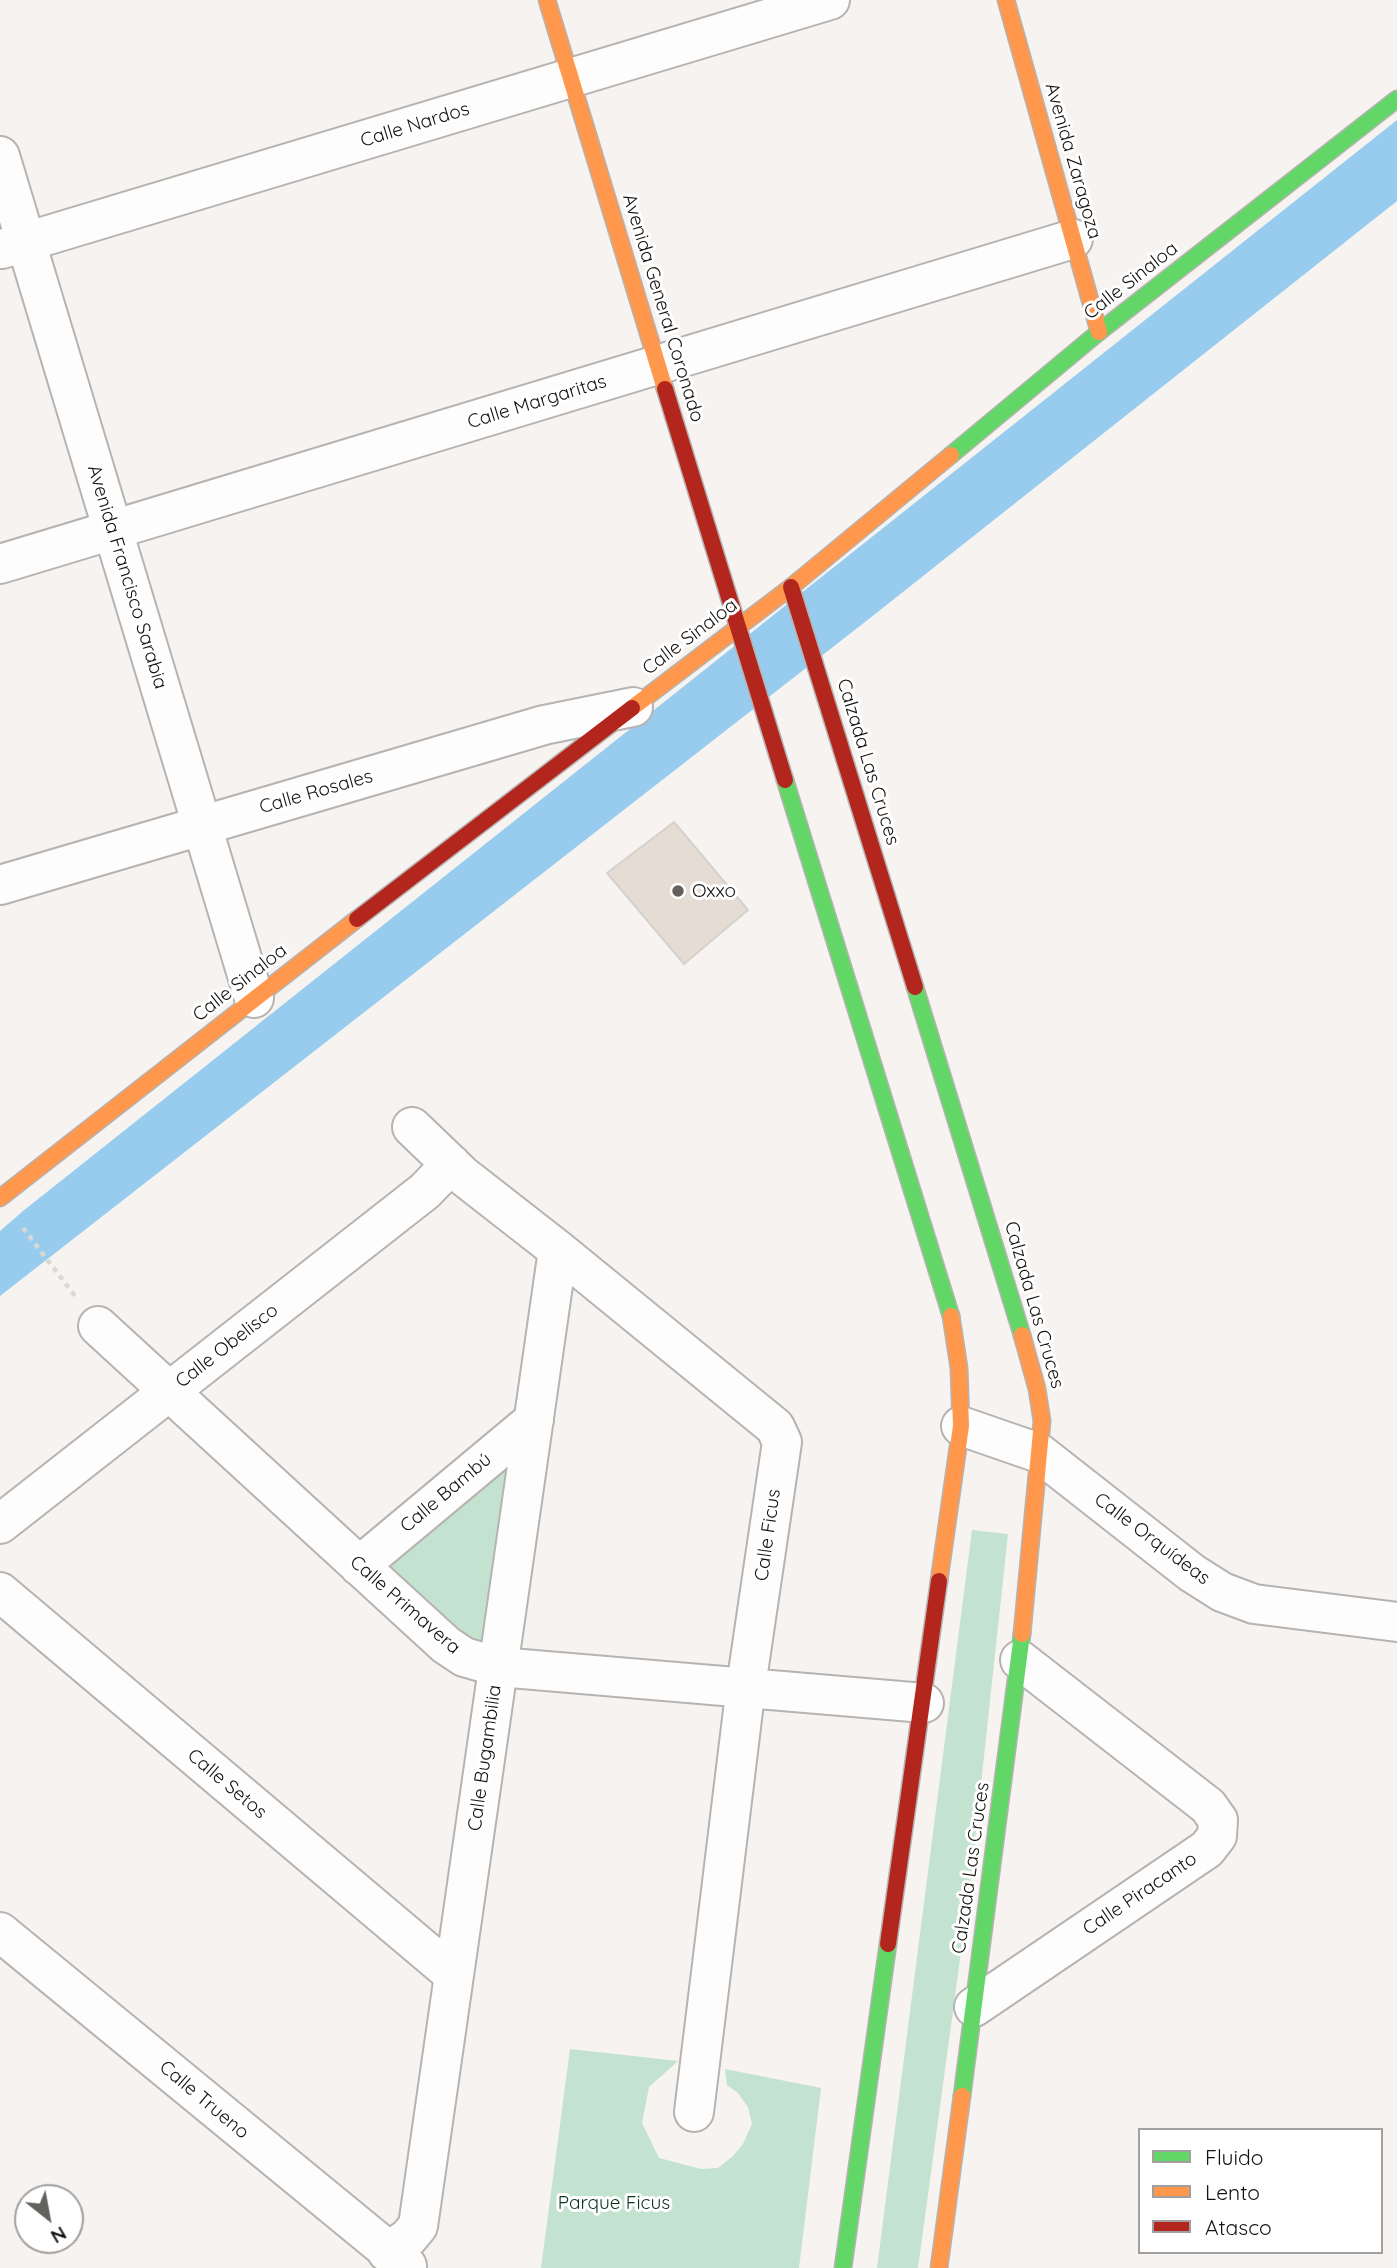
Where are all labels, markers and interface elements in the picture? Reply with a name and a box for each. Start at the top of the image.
street label: Avenida Zaragoza [1040,80,1106,242]
street label: Calle Nardos [358,98,472,152]
street label: Avenida General Coronado [617,191,709,425]
street label: Calle Sinaloa [1080,237,1182,325]
street label: Calle Margaritas [465,370,609,434]
street label: Avenida Francisco Sarabia [82,462,172,692]
street label: Calle Sinaloa [638,594,742,680]
street label: Calzada Las Cruces [832,676,904,848]
street label: Calle Rosales [257,765,375,819]
place label: Oxxo [692,880,736,902]
marker: Oxxo [670,883,686,899]
street label: Calle Sinaloa [189,939,291,1027]
street label: Calzada Las Cruces [999,1219,1069,1391]
street label: Calle Obelisco [171,1299,283,1393]
street label: Calle Bambú [396,1448,496,1538]
street label: Calle Ficus [750,1487,786,1583]
street label: Calle Orquídeas [1090,1488,1214,1590]
street label: Calle Primavera [345,1551,465,1659]
street label: Calle Bugambilia [463,1683,507,1833]
street label: Calle Setos [183,1744,271,1824]
street label: Calzada Las Cruces [948,1781,994,1955]
street label: Calle Piracanto [1079,1847,1201,1941]
street label: Calle Trueno [155,2056,253,2144]
legend [1138,2128,1383,2254]
text: Fluido [1205,2144,1263,2170]
text: Lento [1205,2179,1260,2205]
north arrow [14,2184,84,2254]
park label: Parque Ficus [558,2192,670,2214]
text: Atasco [1205,2214,1272,2240]
text: N [47,2221,71,2249]

